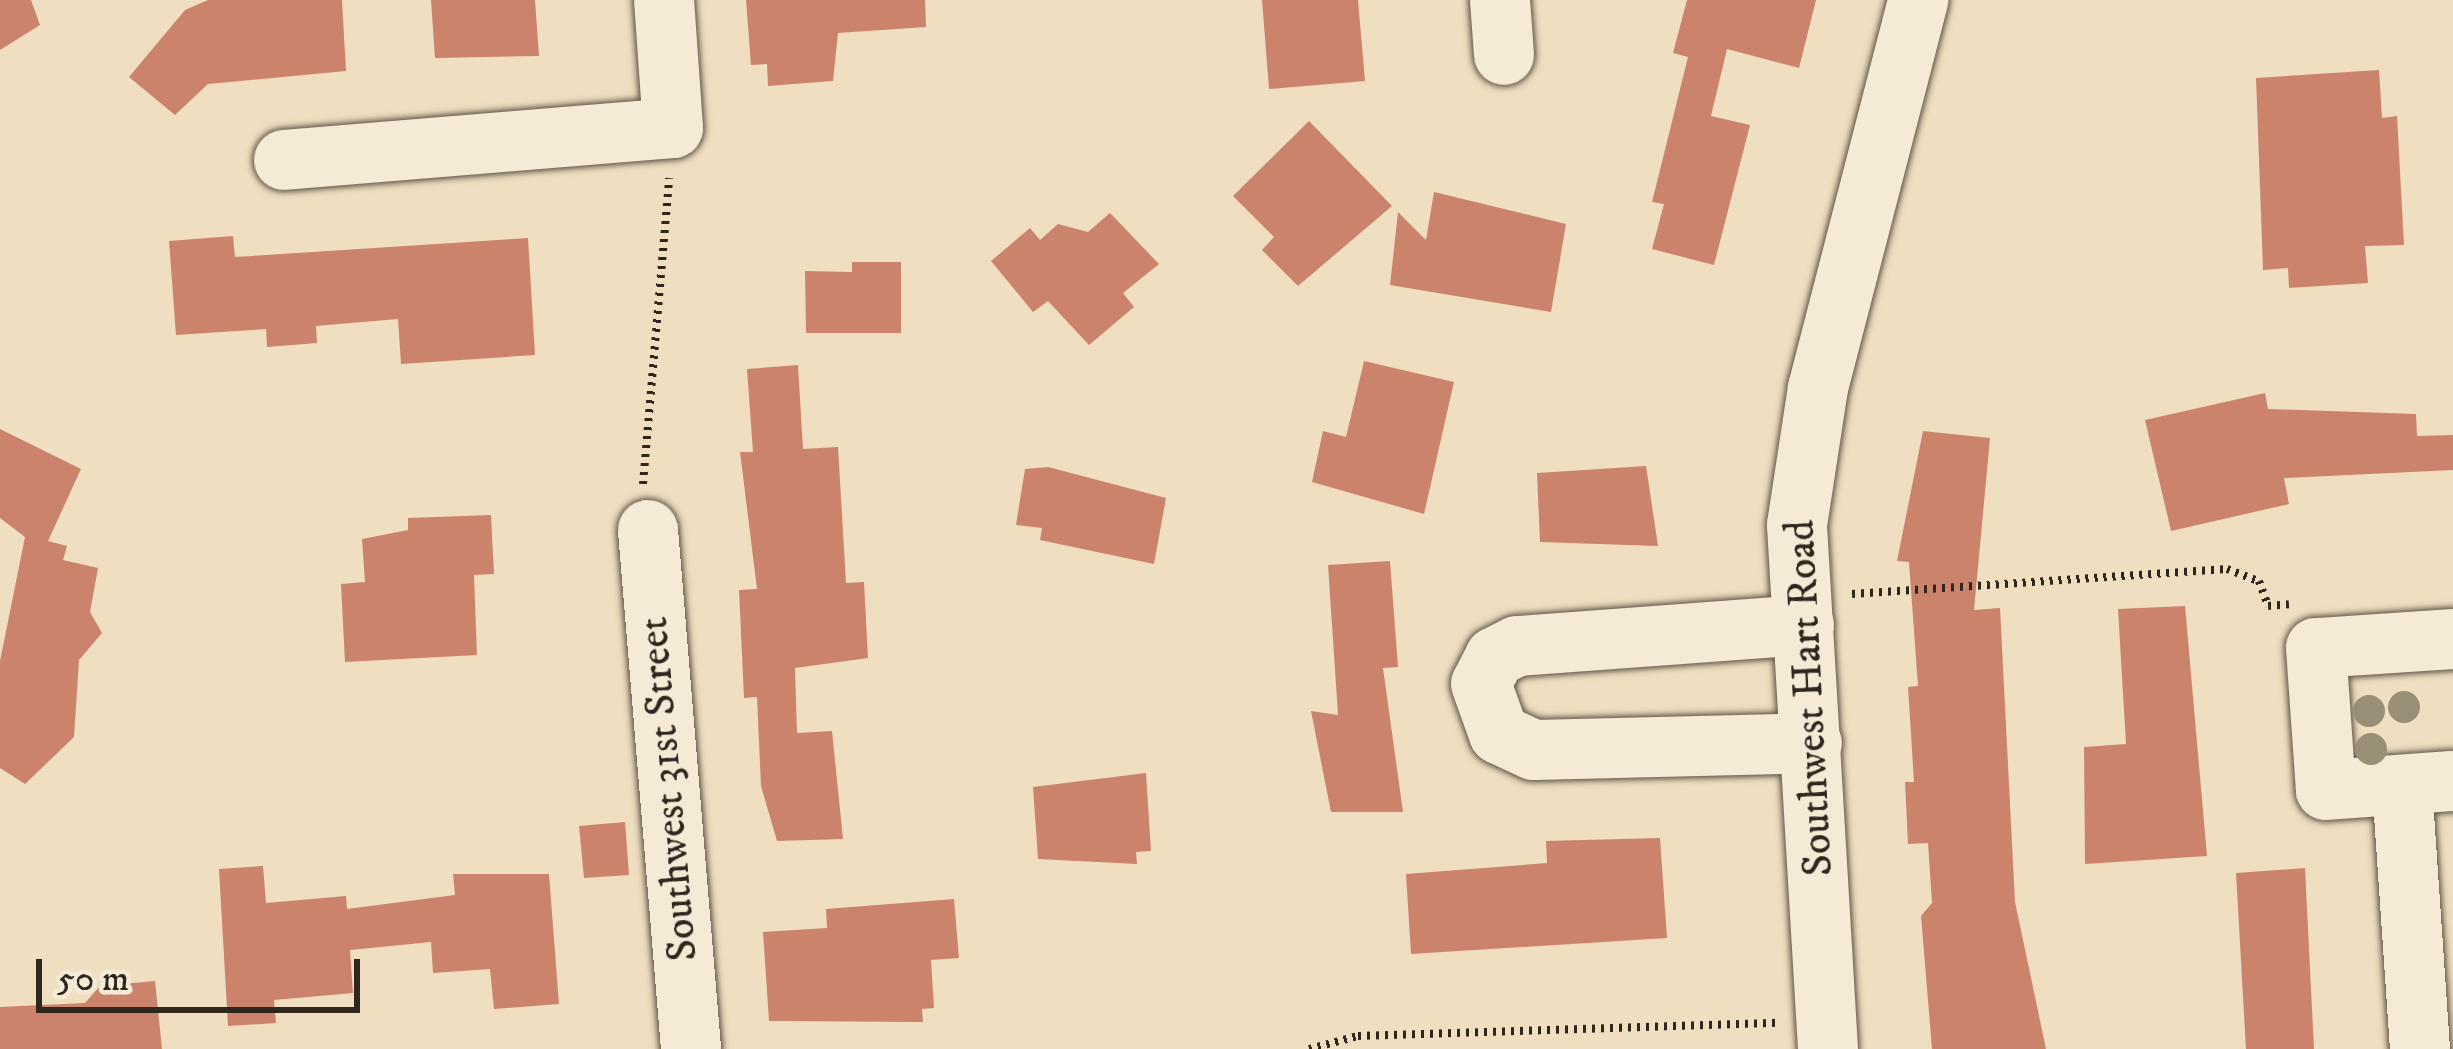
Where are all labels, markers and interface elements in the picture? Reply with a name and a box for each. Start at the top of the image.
street label: Southwest Hart Road [1775,519,1845,877]
street label: Southwest 31st Street [629,615,709,963]
scale bar [42,935,366,1009]
text: 50 m [57,957,129,1002]

